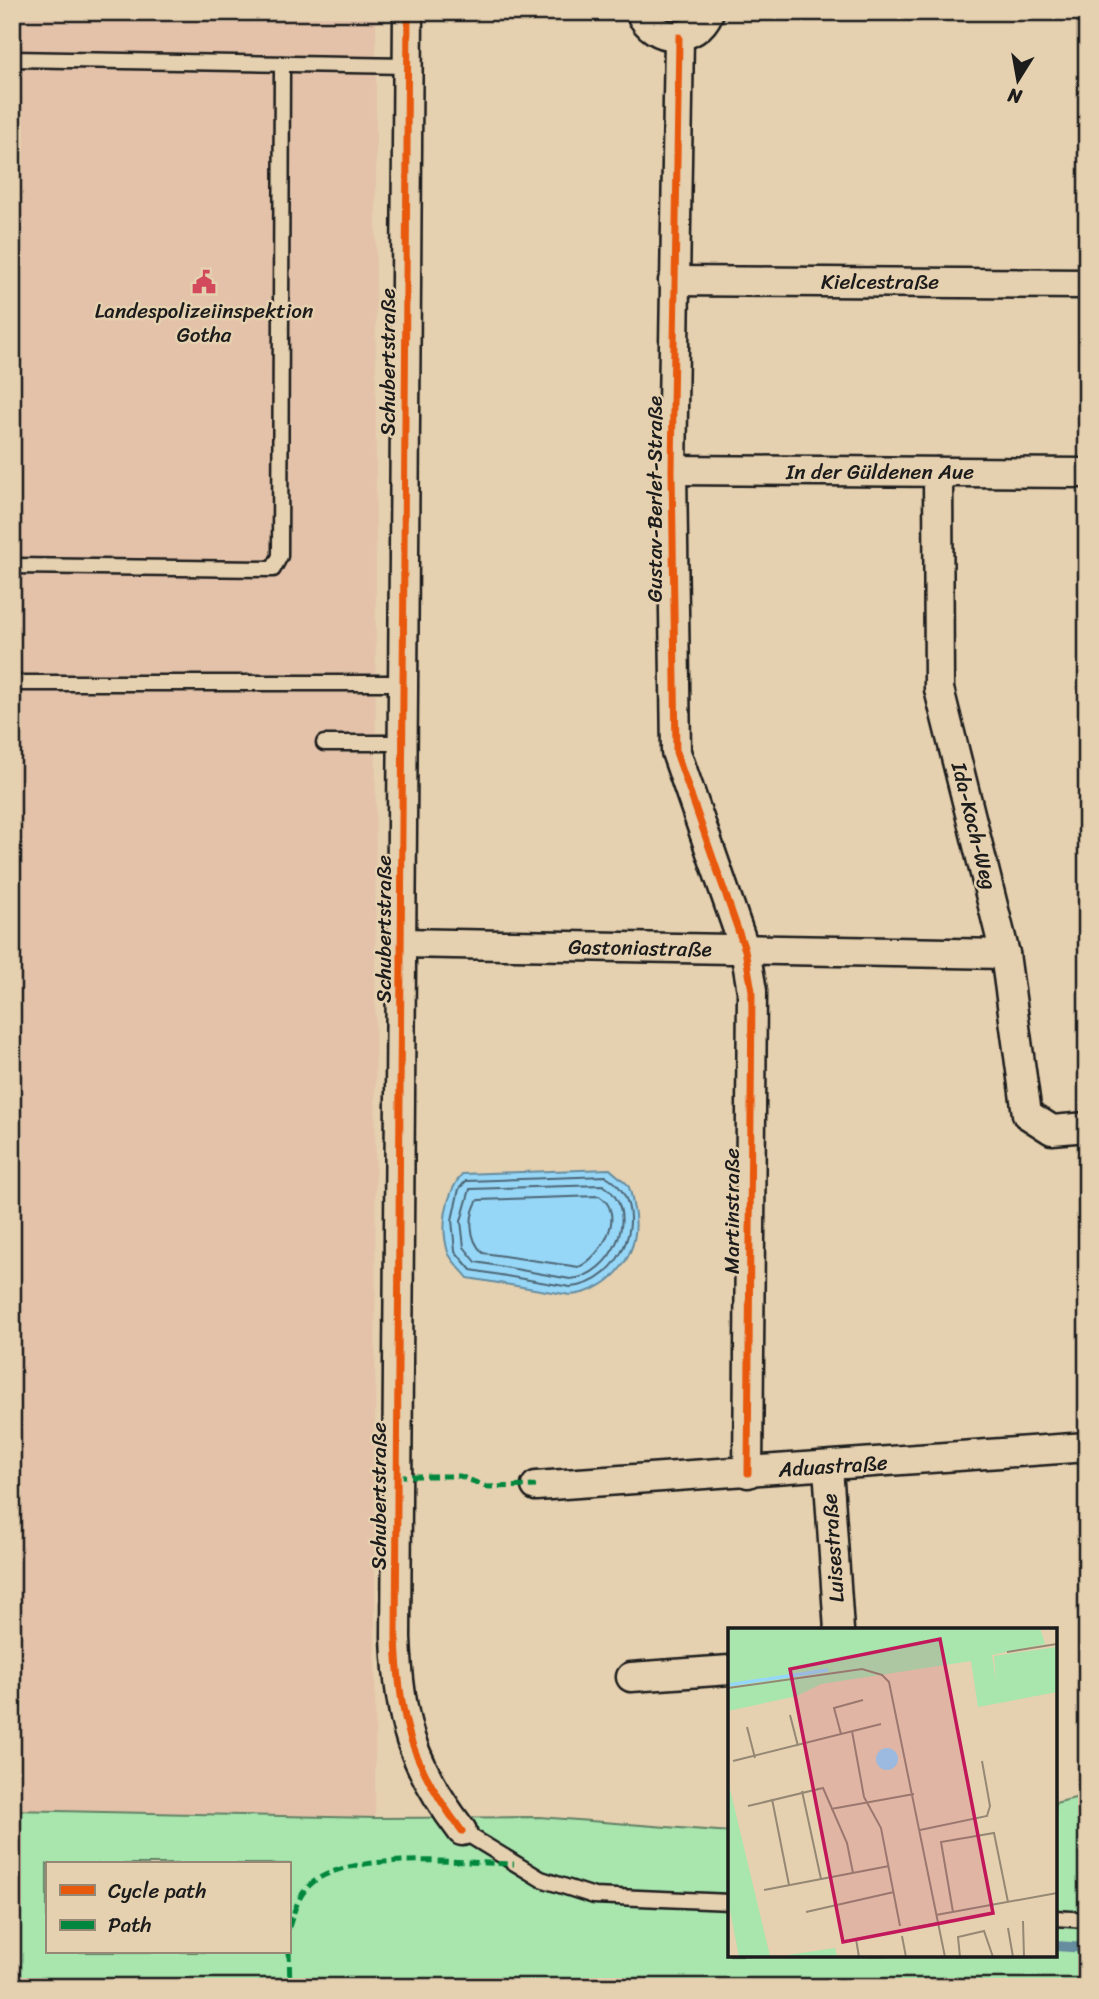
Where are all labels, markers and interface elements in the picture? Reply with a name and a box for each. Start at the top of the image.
north arrow [984,46,1054,116]
text: N [1004,79,1025,114]
street label: Kielcestraße [821,263,939,301]
public building icon: Landespolizeiinspektion Gotha [190,268,218,296]
street label: Schubertstraße [369,288,407,436]
place label: Landespolizeiinspektion Gotha [95,292,313,354]
street label: Gustav-Berlet-Straße [636,396,674,602]
street label: In der Güldenen Aue [785,453,974,491]
street label: Ida-Koch-Weg [940,757,1008,894]
street label: Schubertstraße [365,855,403,1003]
street label: Gastoniastraße [568,928,712,968]
street label: Martinstraße [713,1148,751,1274]
street label: Schubertstraße [360,1422,398,1570]
street label: Aduastraße [776,1443,889,1489]
street label: Luisestraße [810,1492,856,1604]
inset map [728,1628,1057,1957]
legend [46,1862,290,1954]
text: Cycle path [108,1872,207,1910]
text: Path [108,1906,151,1944]

